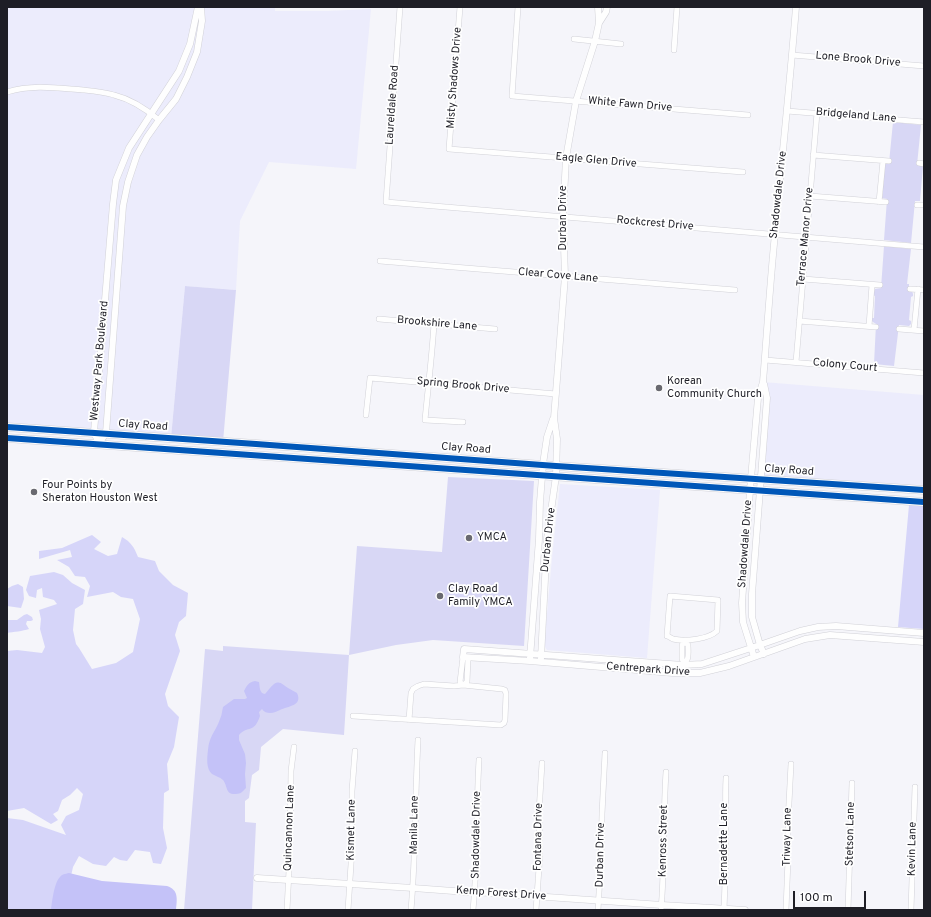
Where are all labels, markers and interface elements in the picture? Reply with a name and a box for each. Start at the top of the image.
street label: Misty Shadows Drive [445,27,465,129]
street label: Lone Brook Drive [815,50,901,70]
street label: Laureldale Road [384,65,402,145]
street label: White Fawn Drive [587,95,673,115]
street label: Bridgeland Lane [815,106,897,126]
street label: Shadowdale Drive [768,150,790,240]
street label: Eagle Glen Drive [555,151,637,171]
street label: Durban Drive [557,185,571,251]
street label: Terrace Manor Drive [795,187,817,287]
street label: Rockcrest Drive [616,214,694,234]
street label: Clear Cove Lane [517,266,599,286]
street label: Westway Park Boulevard [88,300,112,422]
street label: Brookshire Lane [396,314,478,334]
street label: Colony Court [812,357,878,375]
street label: Spring Brook Drive [416,375,510,397]
place label: Korean Community Church [667,375,762,401]
marker: Korean Community Church [654,383,664,393]
street label: Clay Road [118,418,168,434]
street label: Clay Road [441,441,491,457]
street label: Clay Road [764,463,814,479]
place label: Four Points by Sheraton Houston West [42,479,158,505]
marker: Four Points by Sheraton Houston West [29,487,39,497]
street label: Shadowdale Drive [736,500,756,588]
street label: Durban Drive [539,507,559,573]
place label: YMCA [477,531,507,545]
marker: YMCA [464,533,474,543]
place label: Clay Road Family YMCA [448,583,513,609]
marker: Clay Road Family YMCA [435,591,445,601]
street label: Centrepark Drive [606,660,690,680]
street label: Quincannon Lane [282,784,298,872]
street label: Shadowdale Drive [470,791,484,879]
street label: Manila Lane [408,795,422,855]
street label: Kismet Lane [345,799,359,861]
street label: Stetson Lane [844,802,858,866]
street label: Fontana Drive [532,803,546,871]
street label: Bernadette Lane [718,803,732,885]
street label: Kenross Street [657,805,671,877]
street label: Triway Lane [781,808,795,866]
street label: Durban Drive [594,822,608,888]
street label: Kevin Lane [906,822,920,876]
scale bar [795,883,868,909]
street label: Kemp Forest Drive [455,884,547,904]
text: 100 m [800,890,833,906]

